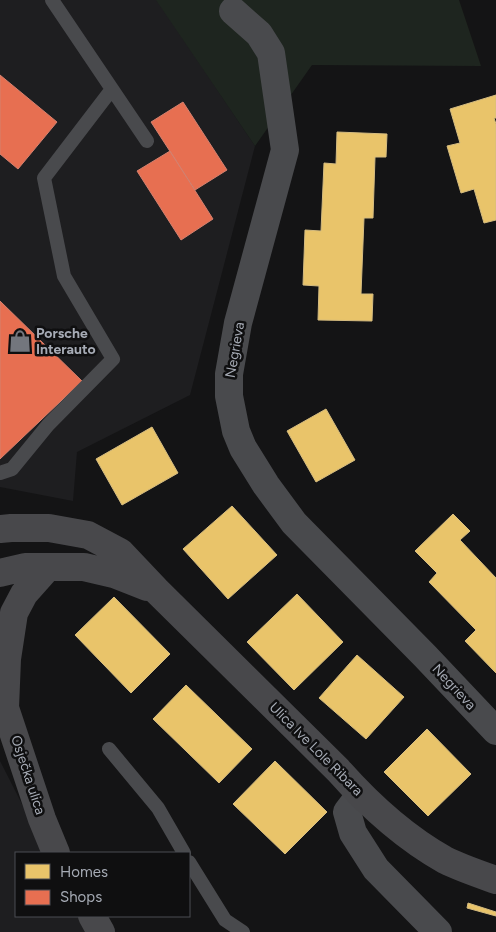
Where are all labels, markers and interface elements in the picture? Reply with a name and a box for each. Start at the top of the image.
street label: Negrieva [222,321,248,379]
place label: Porsche Interauto [36,325,96,358]
shop icon: Porsche Interauto [7,328,33,354]
street label: Negrieva [429,661,479,713]
street label: Ulica Ive Lole Ribara [266,699,366,799]
street label: Osječka ulica [7,733,49,817]
legend [15,852,190,917]
text: Homes [60,863,108,881]
text: Shops [60,888,102,906]

